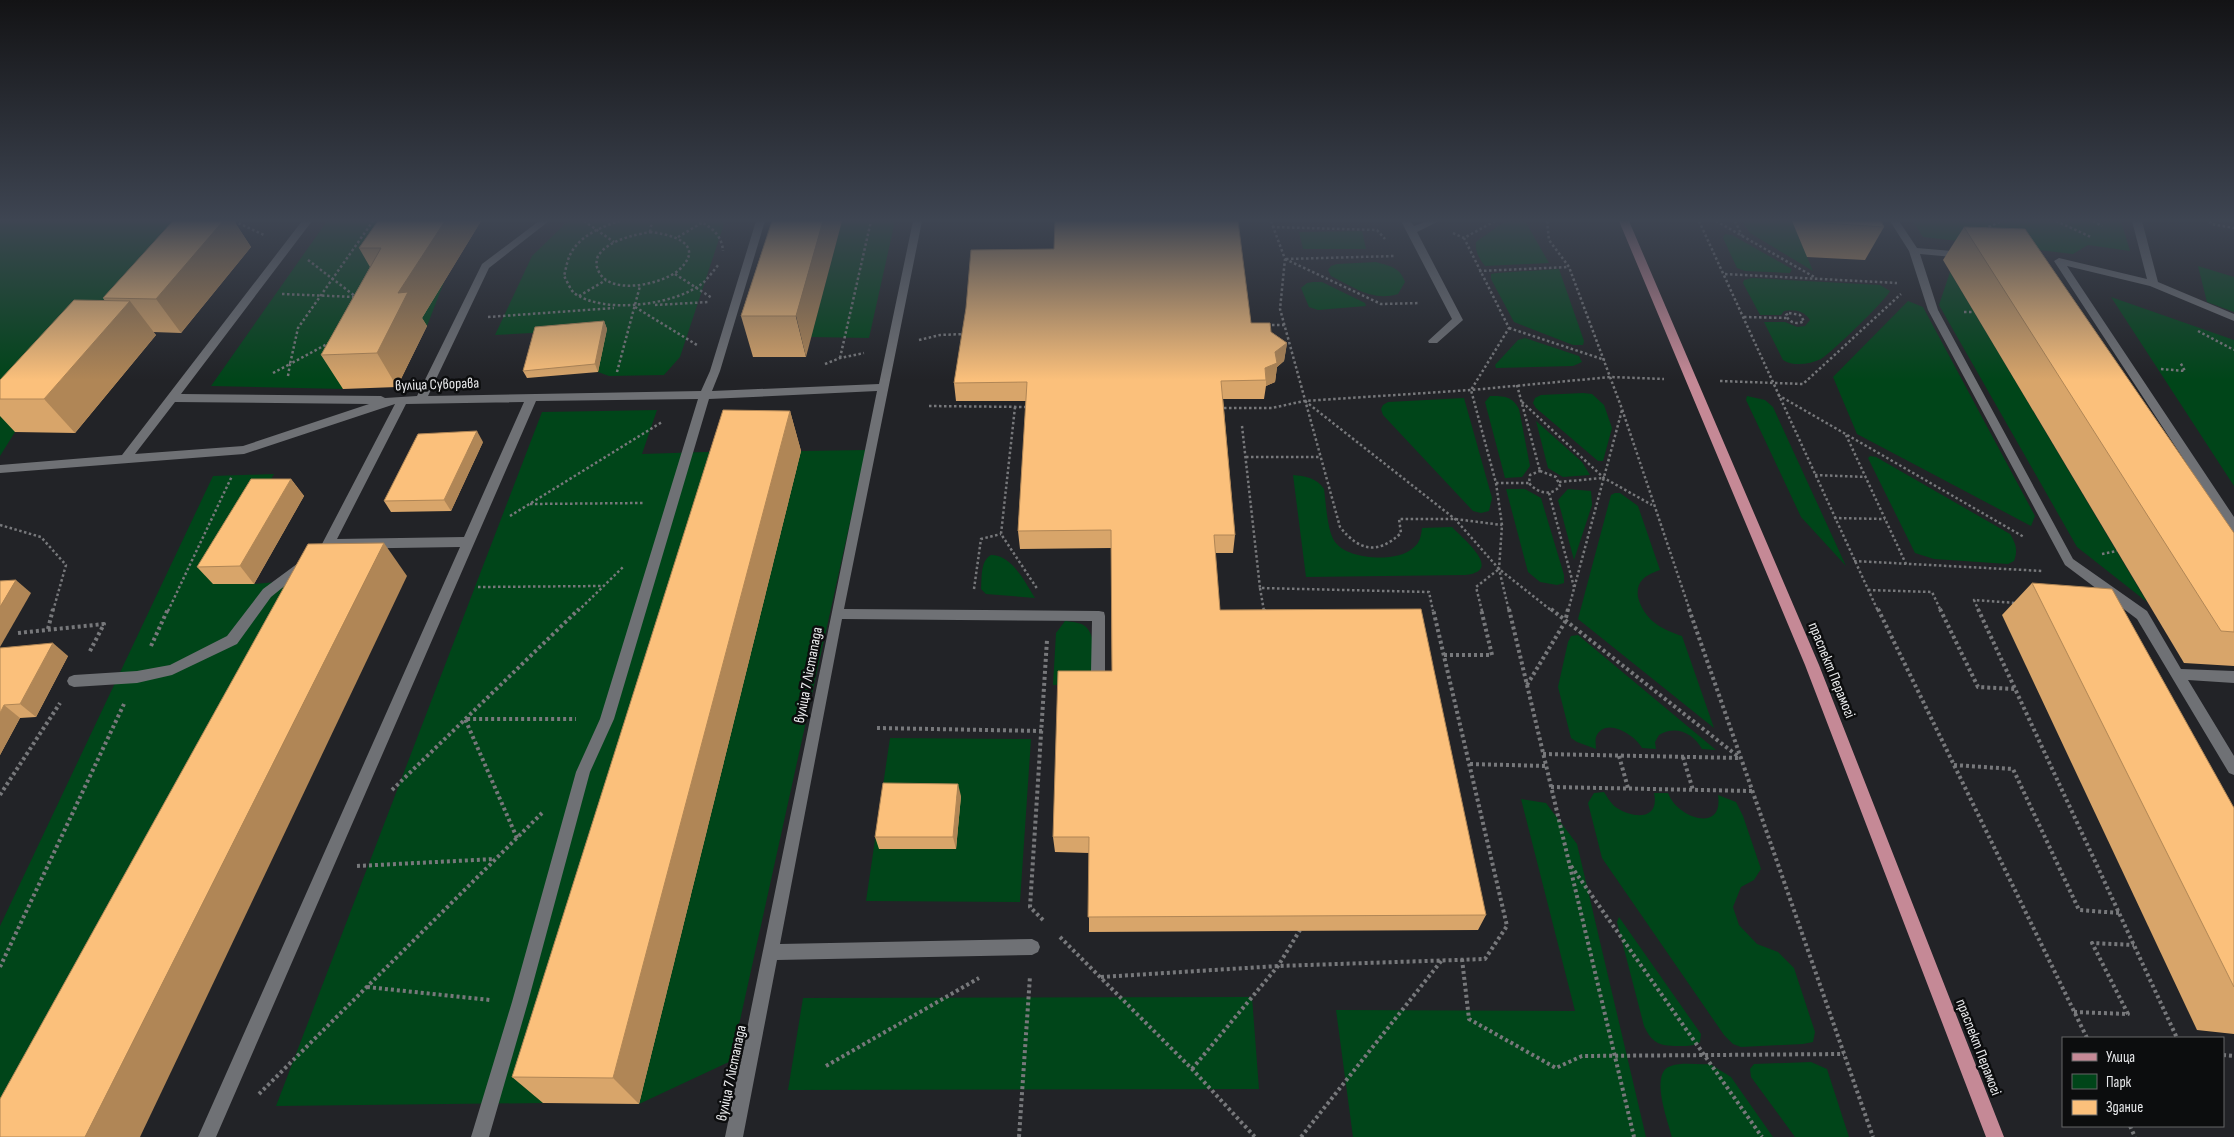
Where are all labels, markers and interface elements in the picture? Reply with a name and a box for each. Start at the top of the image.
street label: вуліца Суворава [395,374,480,395]
street label: праспект Перамогі [1804,619,1860,721]
street label: вуліца 7 Лістапада [790,625,827,725]
street label: праспект Перамогі [1951,996,2006,1098]
street label: вуліца 7 Лістапада [712,1023,751,1123]
legend [2062,1037,2224,1127]
text: Улица [2106,1048,2135,1067]
text: Парк [2106,1073,2132,1092]
text: Здание [2106,1098,2143,1117]

